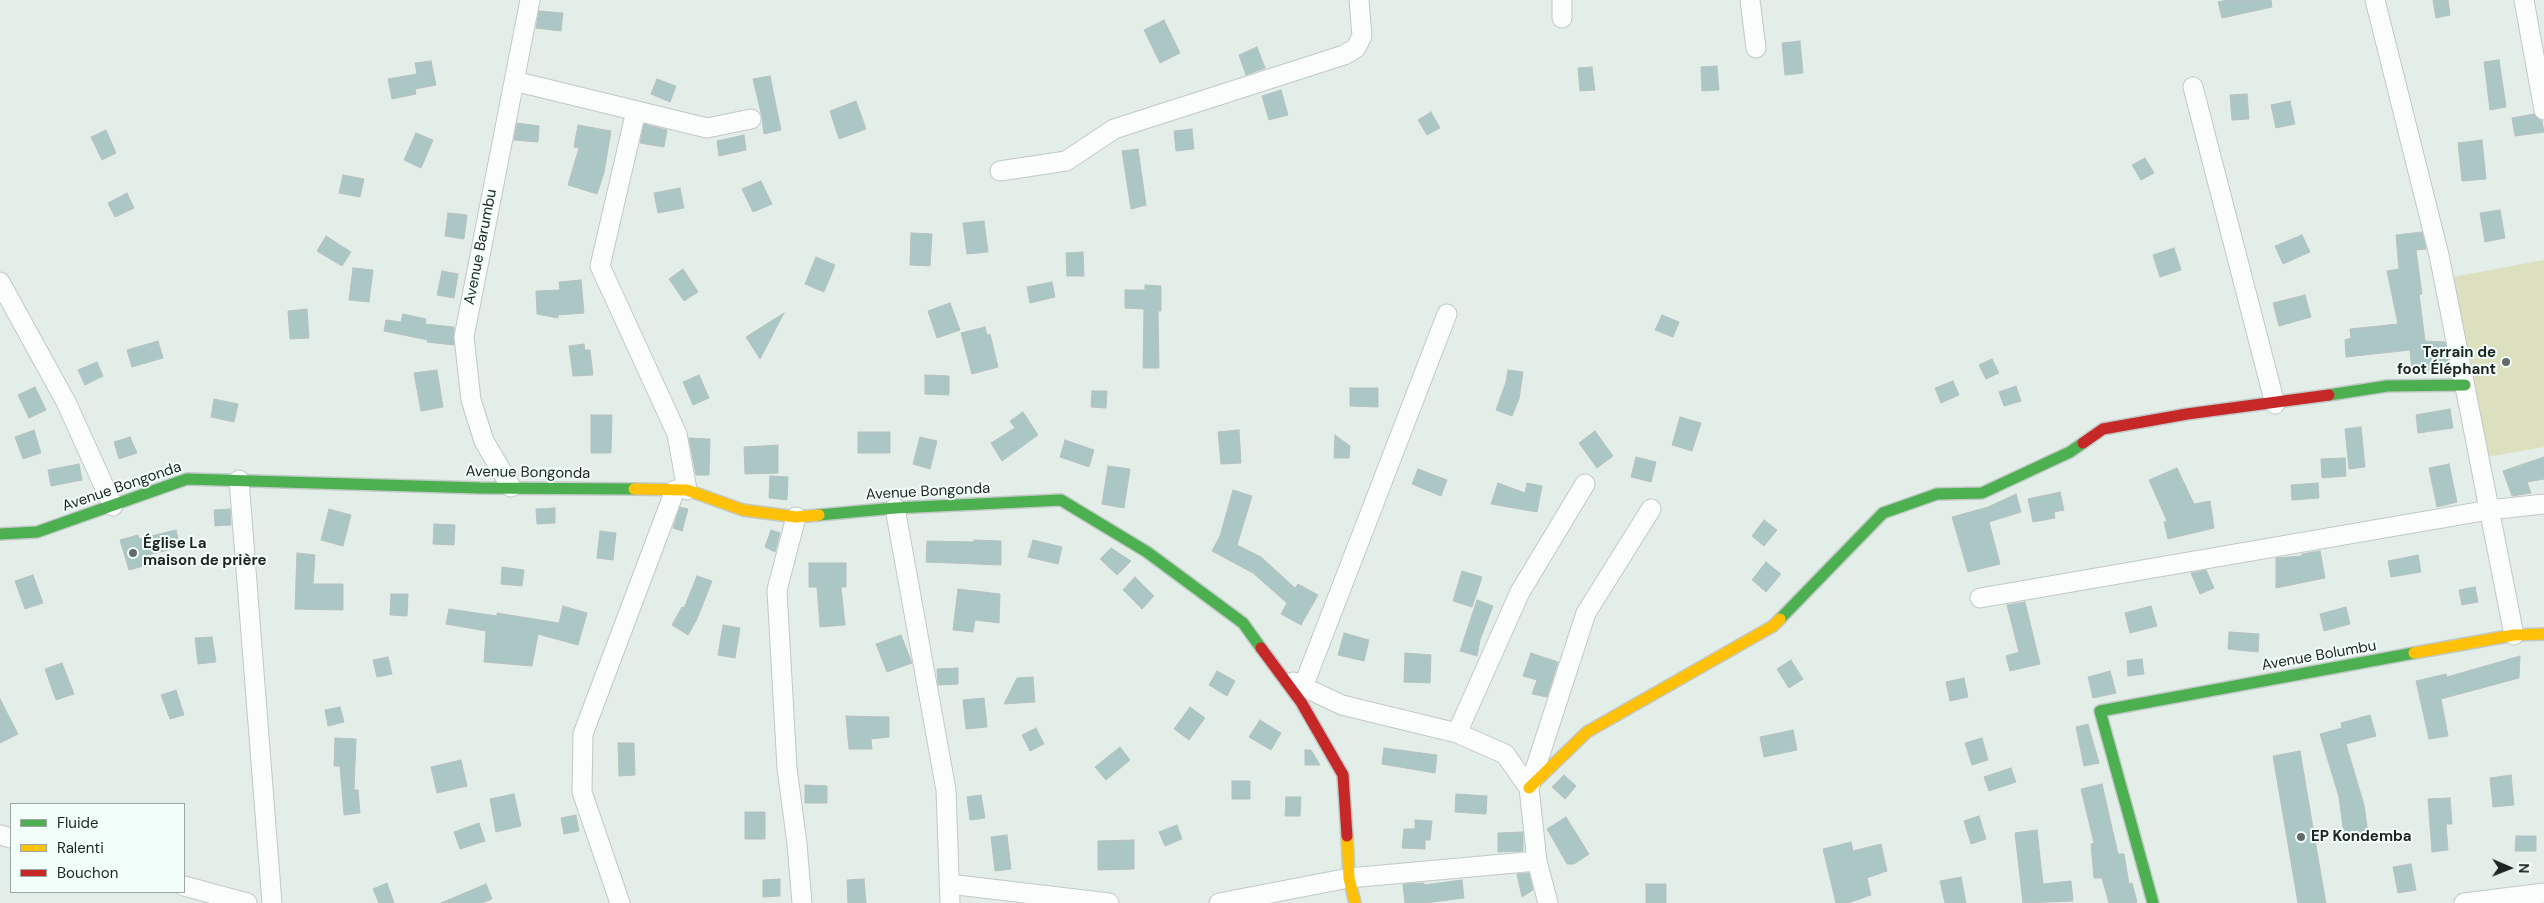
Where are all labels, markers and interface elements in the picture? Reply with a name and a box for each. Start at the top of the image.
street label: Avenue Barumbu [461,188,501,306]
place label: Terrain de foot Éléphant [2397,344,2496,379]
marker: Terrain de foot Éléphant [2500,356,2512,368]
street label: Avenue Bongonda [60,458,184,516]
street label: Avenue Bongonda [466,463,590,483]
street label: Avenue Bongonda [865,480,991,504]
place label: Église La maison de prière [143,535,266,570]
marker: Église La maison de prière [127,547,139,559]
street label: Avenue Bolumbu [2260,637,2378,675]
legend [10,803,185,893]
text: Fluide [57,813,99,833]
place label: EP Kondemba [2311,828,2412,846]
marker: EP Kondemba [2295,831,2307,843]
text: Ralenti [57,838,104,858]
north arrow [2484,843,2534,893]
text: Bouchon [57,863,118,883]
text: N [2515,863,2533,874]

